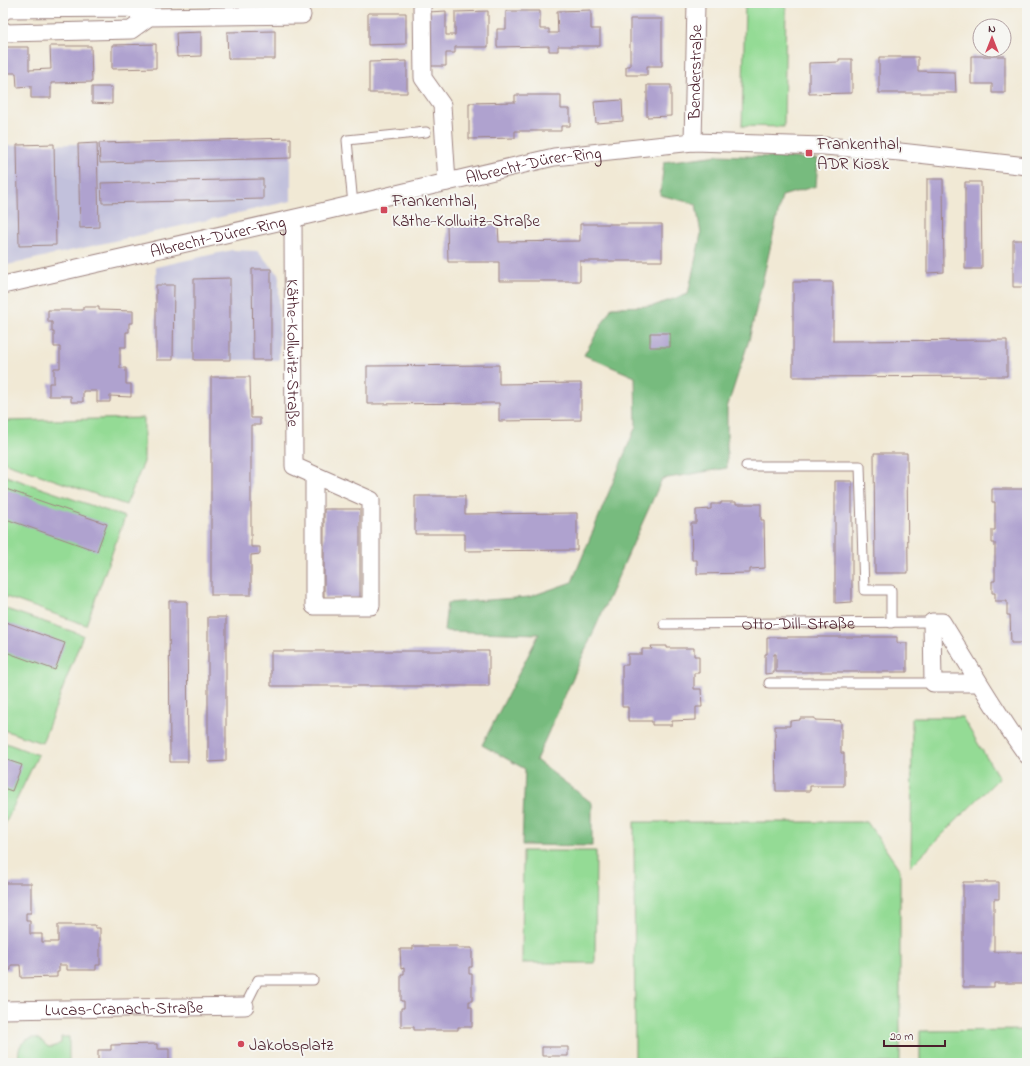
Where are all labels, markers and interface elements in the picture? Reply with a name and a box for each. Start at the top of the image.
north arrow [972,18,1012,58]
text: N [988,21,996,37]
street label: Benderstraße [682,24,710,121]
place label: Frankenthal, ADR Kiosk [816,132,902,177]
street label: Albrecht-Dürer-Ring [463,141,603,191]
marker: Frankenthal, ADR Kiosk [804,148,814,158]
place label: Frankenthal, Käthe-Kollwitz-Straße [391,189,540,234]
marker: Frankenthal, Käthe-Kollwitz-Straße [379,205,389,215]
street label: Albrecht-Dürer-Ring [148,210,288,265]
street label: Käthe-Kollwitz-Straße [279,279,305,427]
street label: Otto-Dill-Straße [741,612,855,637]
street label: Lucas-Cranach-Straße [44,996,204,1023]
scale bar [884,1022,945,1048]
text: 20 m [890,1028,913,1046]
place label: Jakobsplatz [249,1033,334,1058]
marker: Jakobsplatz [236,1039,246,1049]

